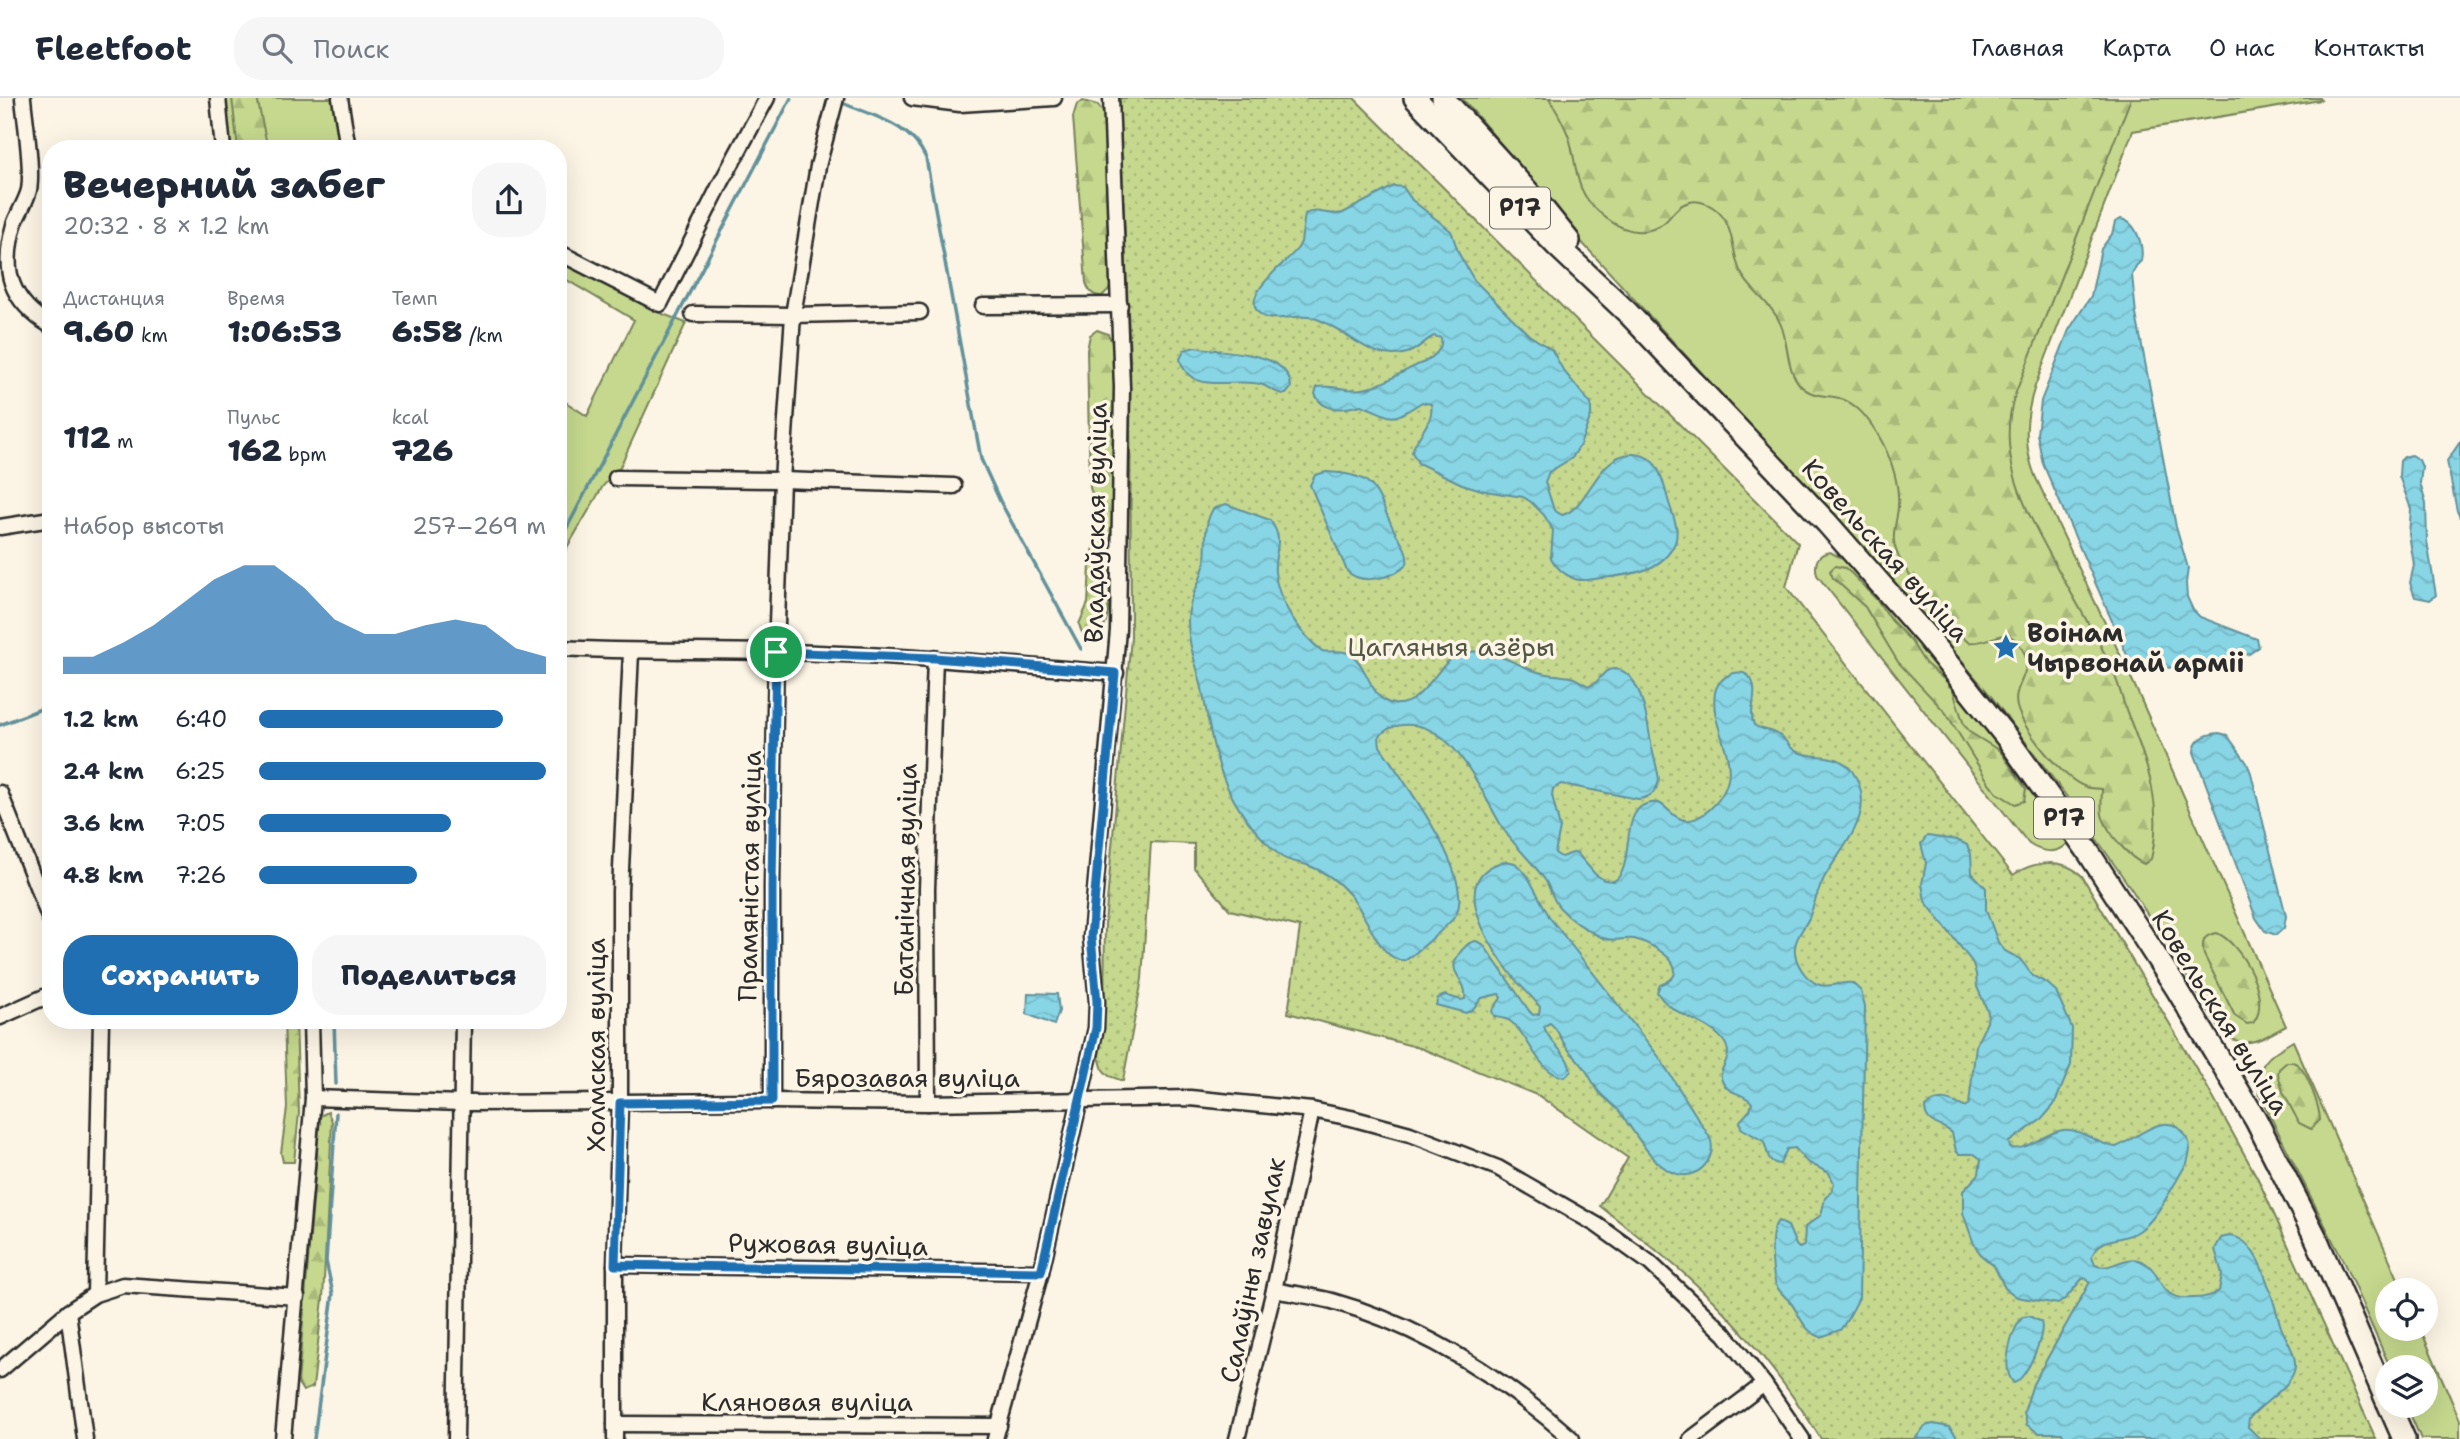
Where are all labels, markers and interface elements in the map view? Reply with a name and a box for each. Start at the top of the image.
search box [234,17,724,80]
text: Fleetfoot [35,26,192,71]
icon: search [258,29,296,67]
text: Поиск [314,31,389,66]
text: Главная [1971,32,2064,64]
text: Карта [2102,32,2171,64]
text: О нас [2209,32,2275,64]
text: Контакты [2313,32,2425,64]
text: Вечерний забег [63,159,385,210]
button: share [472,163,546,237]
road number: Р17 [1490,188,1550,228]
text: 20:32 · 8 × 1.2 km [63,211,269,241]
text: Дистанция [63,286,165,311]
text: Время [227,286,285,311]
text: Темп [392,286,438,311]
text: 9.60 [63,311,135,352]
text: 1:06:53 [227,311,342,352]
text: 6:58 [392,311,462,352]
text: km [135,323,168,348]
text: /km [462,323,503,348]
street label: Владаўская вуліца [1075,402,1115,644]
text: Пульс [227,405,281,430]
text: kcal [392,405,429,430]
text: 112 [63,417,111,458]
text: m [111,429,133,454]
text: 162 [227,430,282,471]
text: 726 [392,430,453,471]
text: bpm [282,442,327,467]
street label: Ковельская вуліца [1794,451,1978,649]
text: Набор высоты [63,511,224,541]
text: 257–269 m [412,511,546,541]
place label: Воінам Чырвонай арміі [2027,615,2244,680]
pin [746,622,806,682]
park label: Цагляныя азёры [1347,629,1555,664]
place icon: Воінам Чырвонай арміі [1991,632,2021,662]
icon: arrive [757,633,795,671]
text: 1.2 km [63,704,139,734]
text: 6:40 [175,704,227,734]
street label: Прамяністая вуліца [729,750,769,1002]
text: 2.4 km [63,756,144,786]
text: 6:25 [175,756,225,786]
street label: Батанічная вуліца [885,763,925,997]
road number: Р17 [2034,798,2094,838]
text: 3.6 km [63,808,144,838]
text: 7:05 [175,808,226,838]
text: 4.8 km [63,860,144,890]
text: 7:26 [175,860,227,890]
street label: Ковельская вуліца [2144,903,2298,1121]
button: Сохранить [63,935,298,1015]
button: Поделиться [312,935,546,1015]
street label: Холмская вуліца [578,938,613,1152]
street label: Бярозавая вуліца [794,1060,1020,1095]
street label: Салаўіны завулак [1211,1154,1293,1386]
street label: Ружовая вуліца [728,1225,928,1263]
map controls [2375,1278,2438,1418]
button: locate [2375,1278,2438,1341]
button: layers [2375,1355,2438,1418]
street label: Кляновая вуліца [701,1384,913,1419]

